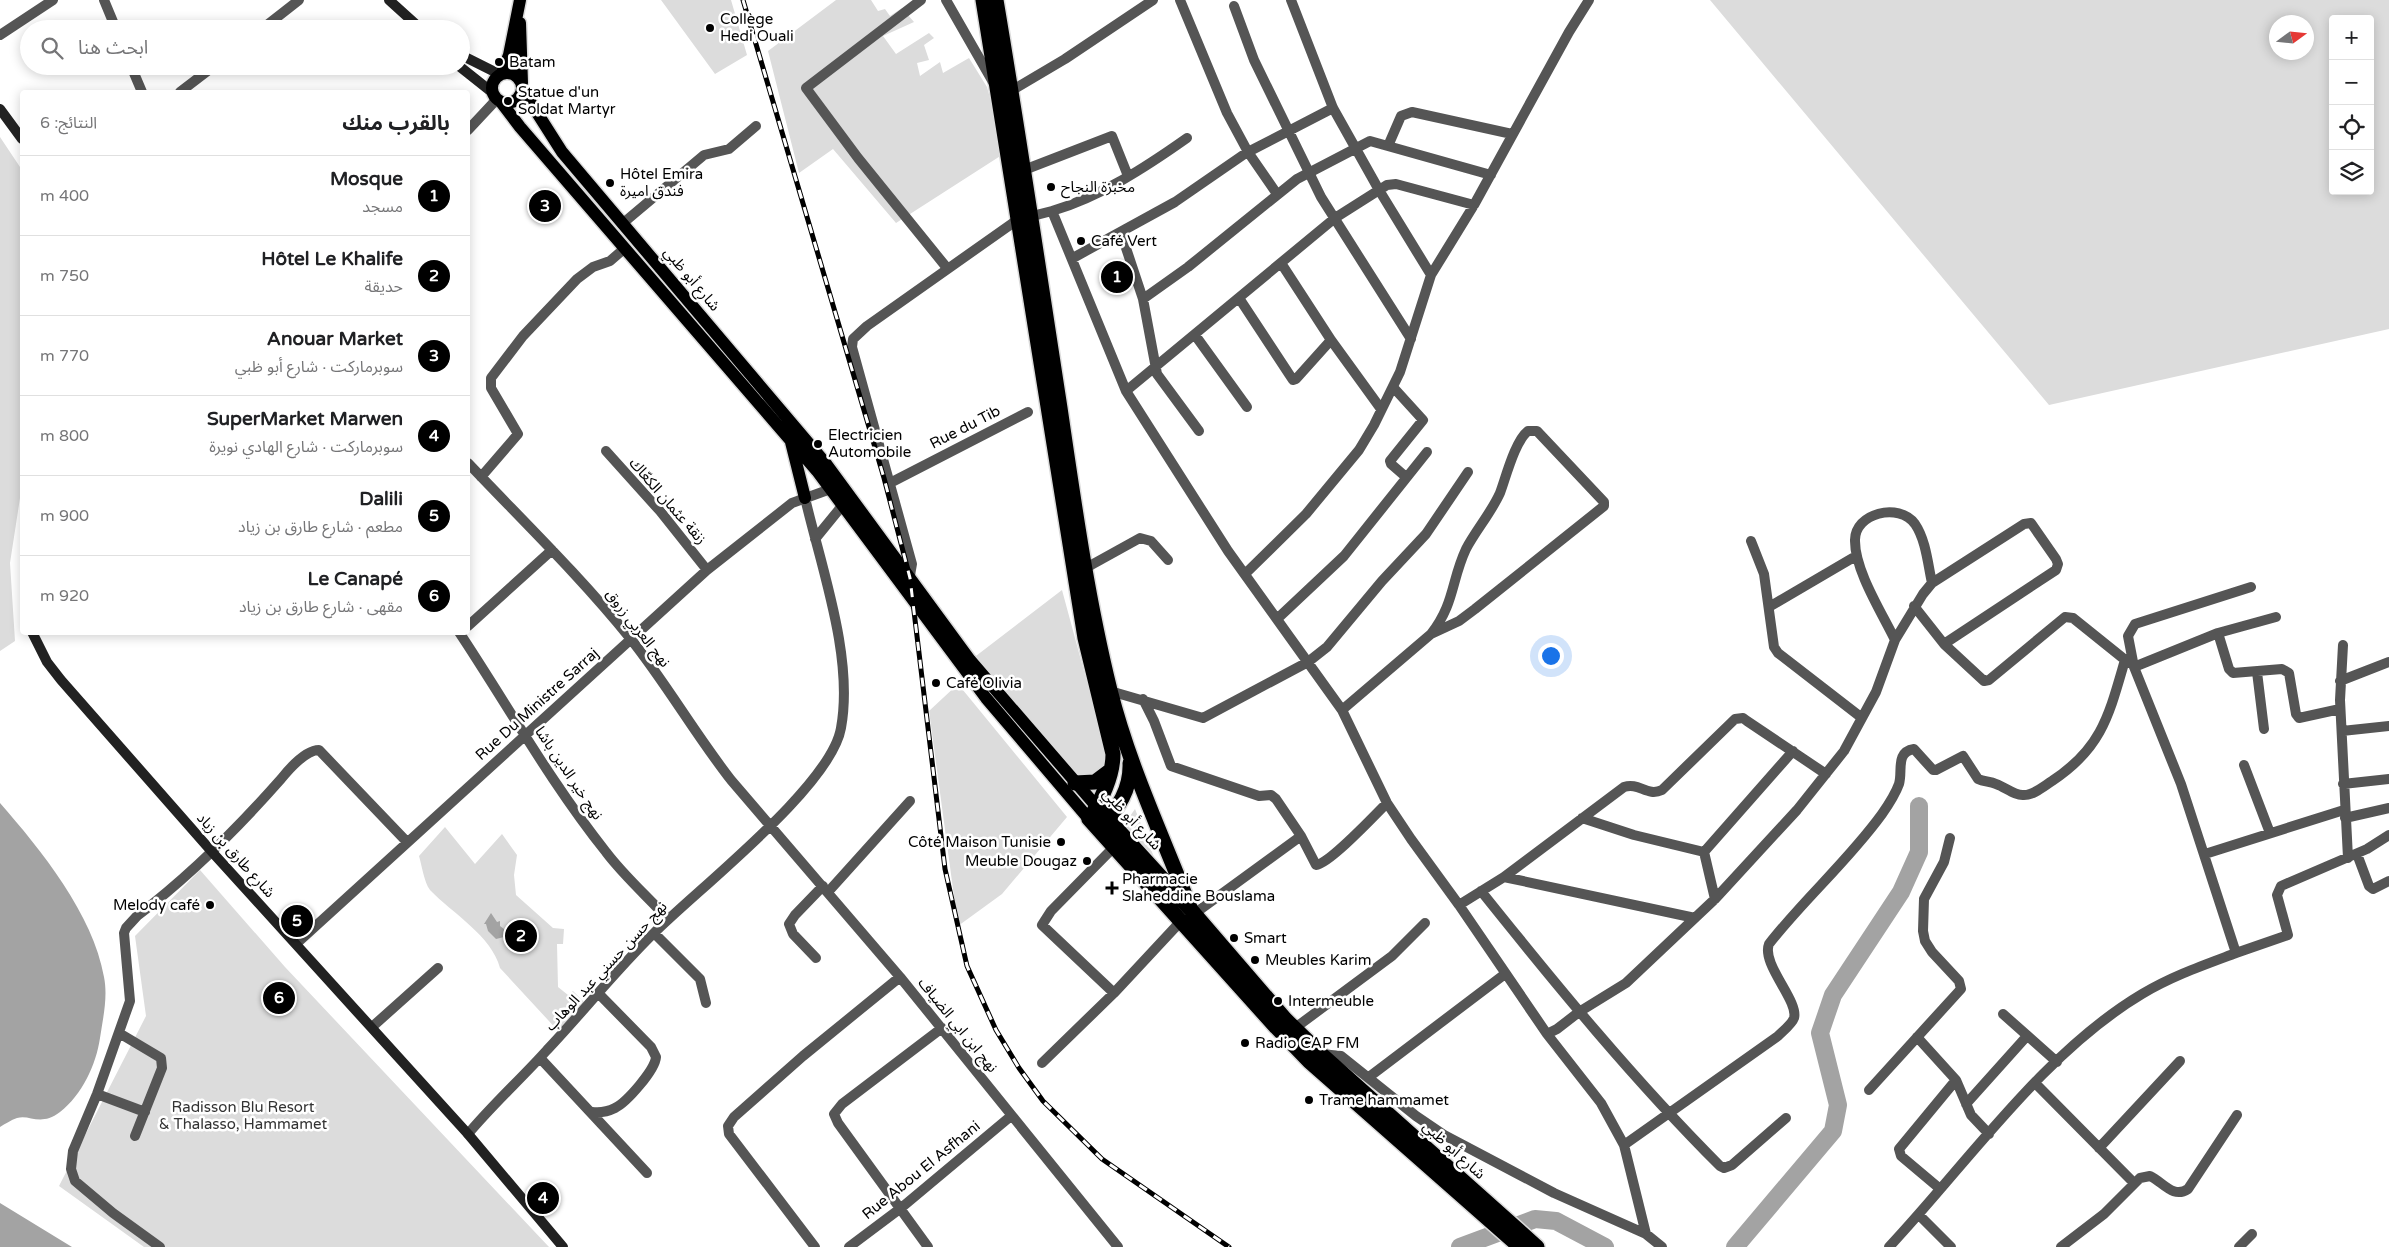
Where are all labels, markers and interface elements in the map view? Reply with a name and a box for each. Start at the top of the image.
place label: Collège Hedi Ouali [720,10,794,45]
north arrow [2269,15,2314,60]
map controls [2329,15,2374,195]
button: + [2329,15,2374,60]
search box [20,20,470,75]
marker: Collège Hedi Ouali [704,22,716,34]
icon: search [38,34,66,62]
text: ابحث هنا [78,37,148,59]
place label: Batam [509,53,556,71]
marker: Batam [493,56,505,68]
button: − [2329,60,2374,105]
place label: Statue d'un Soldat Martyr [518,83,616,118]
marker: Statue d'un Soldat Martyr [502,95,514,107]
button: locate [2329,105,2374,150]
text: بالقرب منك [342,111,450,136]
text: النتائج: 6 [40,113,97,133]
button: layers [2329,150,2374,195]
place label: Hôtel Emira فندق اميرة [620,165,703,200]
text: Mosque [330,168,403,190]
marker: Hôtel Emira فندق اميرة [604,177,616,189]
place label: مخبزة النجاح [1061,178,1135,199]
marker: مخبزة النجاح [1045,181,1057,193]
text: 400 m [40,186,89,206]
text: 1 [429,186,439,206]
pin: 3 [529,187,561,225]
text: مسجد [362,197,403,217]
place label: Café Vert [1091,232,1157,250]
marker: Café Vert [1075,235,1087,247]
street label: شارع أبو ظبي [658,243,724,317]
text: Hôtel Le Khalife [261,248,403,270]
pin: 1 [1101,258,1133,296]
text: 750 m [40,266,89,286]
text: 2 [429,266,439,286]
text: حديقة [365,277,403,297]
text: Anouar Market [267,328,403,350]
text: 770 m [40,346,89,366]
text: 3 [429,346,439,366]
text: سوبرماركت · شارع أبو ظبي [235,357,403,377]
street label: Rue du Tib [927,402,1003,452]
text: SuperMarket Marwen [207,408,403,430]
text: 800 m [40,426,89,446]
text: 4 [429,426,439,446]
place label: Electricien Automobile [828,426,911,461]
text: سوبرماركت · شارع الهادي نويرة [209,437,403,457]
marker: Electricien Automobile [812,438,824,450]
street label: زنقة عثمان الكعّاك [626,454,710,548]
text: Dalili [359,488,403,510]
text: 900 m [40,506,89,526]
text: 5 [429,506,439,526]
text: مطعم · شارع طارق بن زياد [238,517,403,537]
text: Le Canapé [307,568,403,590]
street label: نهج العربي زروق [599,585,674,673]
text: 920 m [40,586,89,606]
text: 6 [429,586,439,606]
text: مقهى · شارع طارق بن زياد [239,597,403,617]
your location [1538,643,1564,669]
street label: Rue Du Ministre Sarraj [472,644,602,764]
place label: Café Olivia [946,674,1022,692]
marker: Café Olivia [930,677,942,689]
street label: نهج خير الدين باشا [529,723,607,825]
street label: شارع أبو ظبي [1097,784,1165,856]
street label: شارع طارق بن زياد [191,809,279,903]
place label: Côté Maison Tunisie [908,833,1051,851]
marker: Côté Maison Tunisie [1055,836,1067,848]
place label: Meuble Dougaz [965,852,1077,870]
marker: Meuble Dougaz [1081,855,1093,867]
place label: Pharmacie Slaheddine Bouslama [1122,870,1275,905]
marker: Pharmacie Slaheddine Bouslama [1106,882,1118,894]
place label: Melody café [113,896,200,914]
street label: نهج حسن حسني عبد الوهاب [541,898,673,1036]
marker: Melody café [204,899,216,911]
pin: 5 [281,902,313,940]
pin: 2 [505,917,537,955]
place label: Smart [1244,929,1287,947]
marker: Smart [1228,932,1240,944]
place label: Meubles Karim [1265,951,1371,969]
marker: Meubles Karim [1249,954,1261,966]
street label: نهج ابن ابي الضياف [912,974,1002,1078]
pin: 6 [263,979,295,1017]
place label: Intermeuble [1288,992,1374,1010]
marker: Intermeuble [1272,995,1284,1007]
place label: Radio CAP FM [1255,1034,1360,1052]
marker: Radio CAP FM [1239,1037,1251,1049]
place label: Trame hammamet [1319,1091,1449,1109]
marker: Trame hammamet [1303,1094,1315,1106]
park label: Radisson Blu Resort & Thalasso, Hammamet [159,1098,328,1133]
street label: Rue Abou El Asfhani [858,1117,984,1223]
street label: شارع أبو ظبي [1417,1117,1489,1185]
pin: 4 [527,1179,559,1217]

